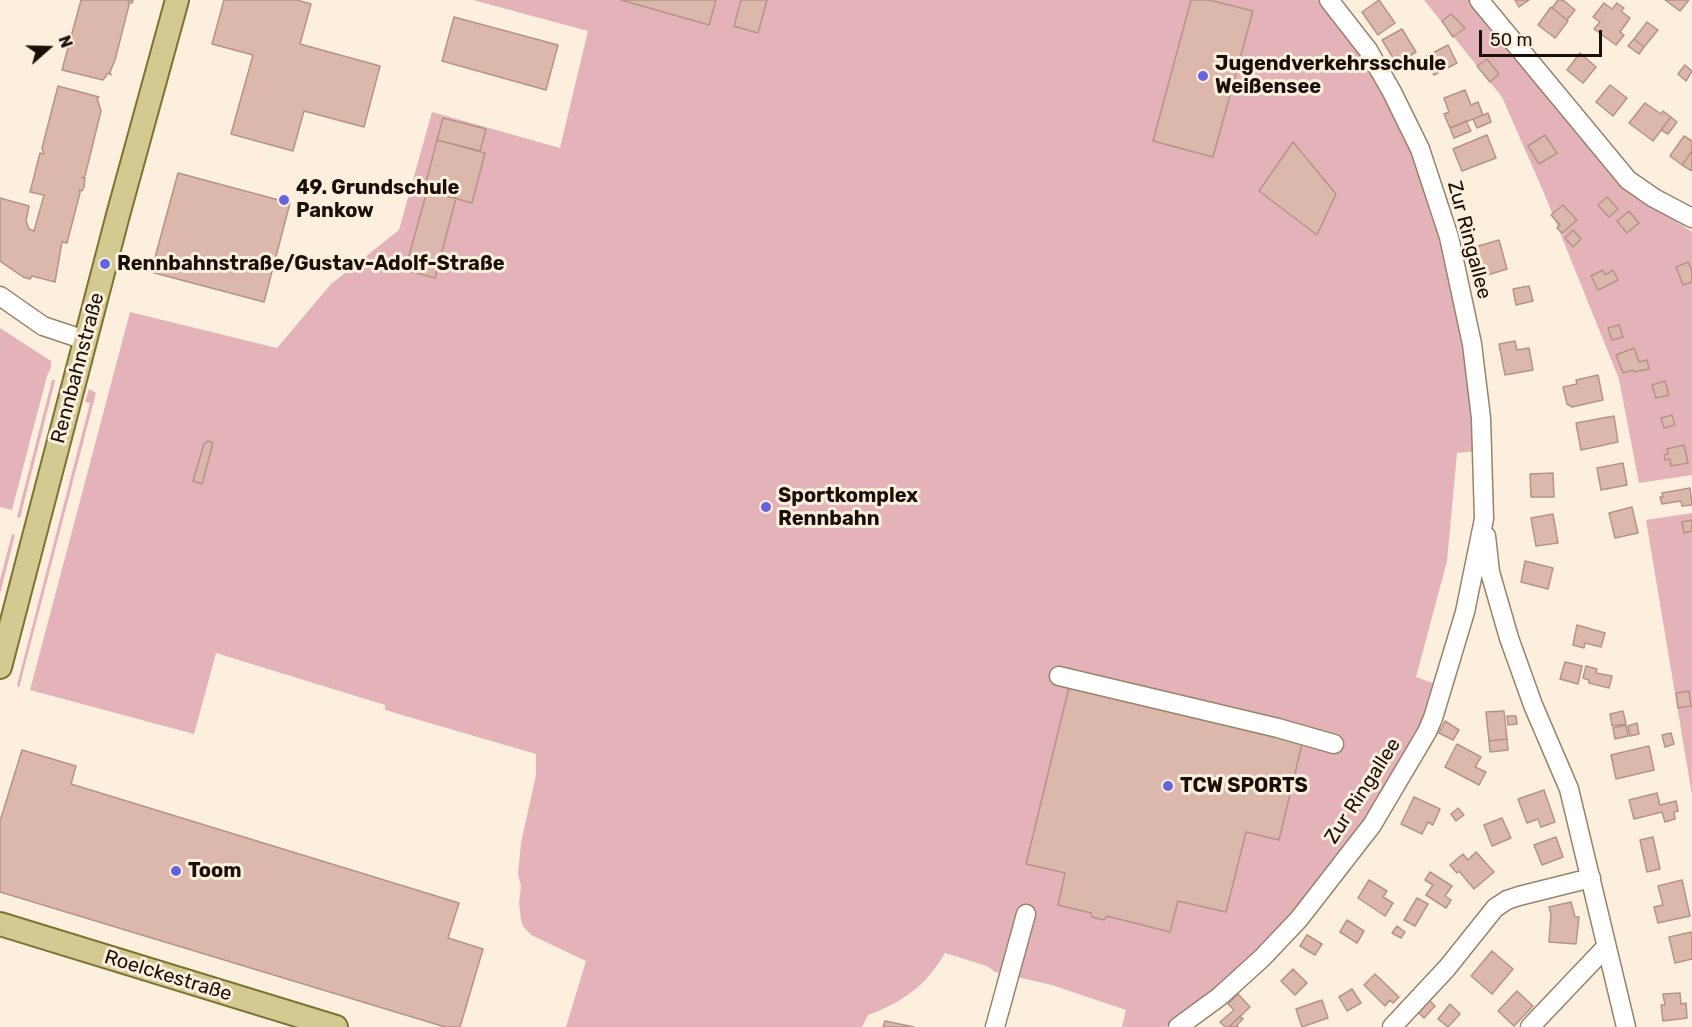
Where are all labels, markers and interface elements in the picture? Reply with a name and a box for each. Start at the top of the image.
north arrow [18,18,78,78]
scale bar [1482,18,1605,56]
text: 50 m [1490,29,1533,51]
text: N [54,33,76,50]
place label: Jugendverkehrsschule Weißensee [1215,52,1446,99]
marker: Jugendverkehrsschule Weißensee [1196,69,1210,83]
place label: 49. Grundschule Pankow [296,176,459,223]
street label: Zur Ringallee [1442,178,1496,302]
marker: 49. Grundschule Pankow [277,193,291,207]
place label: Rennbahnstraße/Gustav-Adolf-Straße [117,252,505,276]
marker: Rennbahnstraße/Gustav-Adolf-Straße [98,257,112,271]
street label: Rennbahnstraße [46,290,110,446]
place label: Sportkomplex Rennbahn [778,484,918,531]
marker: Sportkomplex Rennbahn [759,500,773,514]
street label: Zur Ringallee [1320,734,1406,848]
place label: TCW SPORTS [1180,774,1308,798]
marker: TCW SPORTS [1161,779,1175,793]
place label: Toom [188,859,242,883]
marker: Toom [169,864,183,878]
street label: Roelckestraße [101,945,235,1007]

